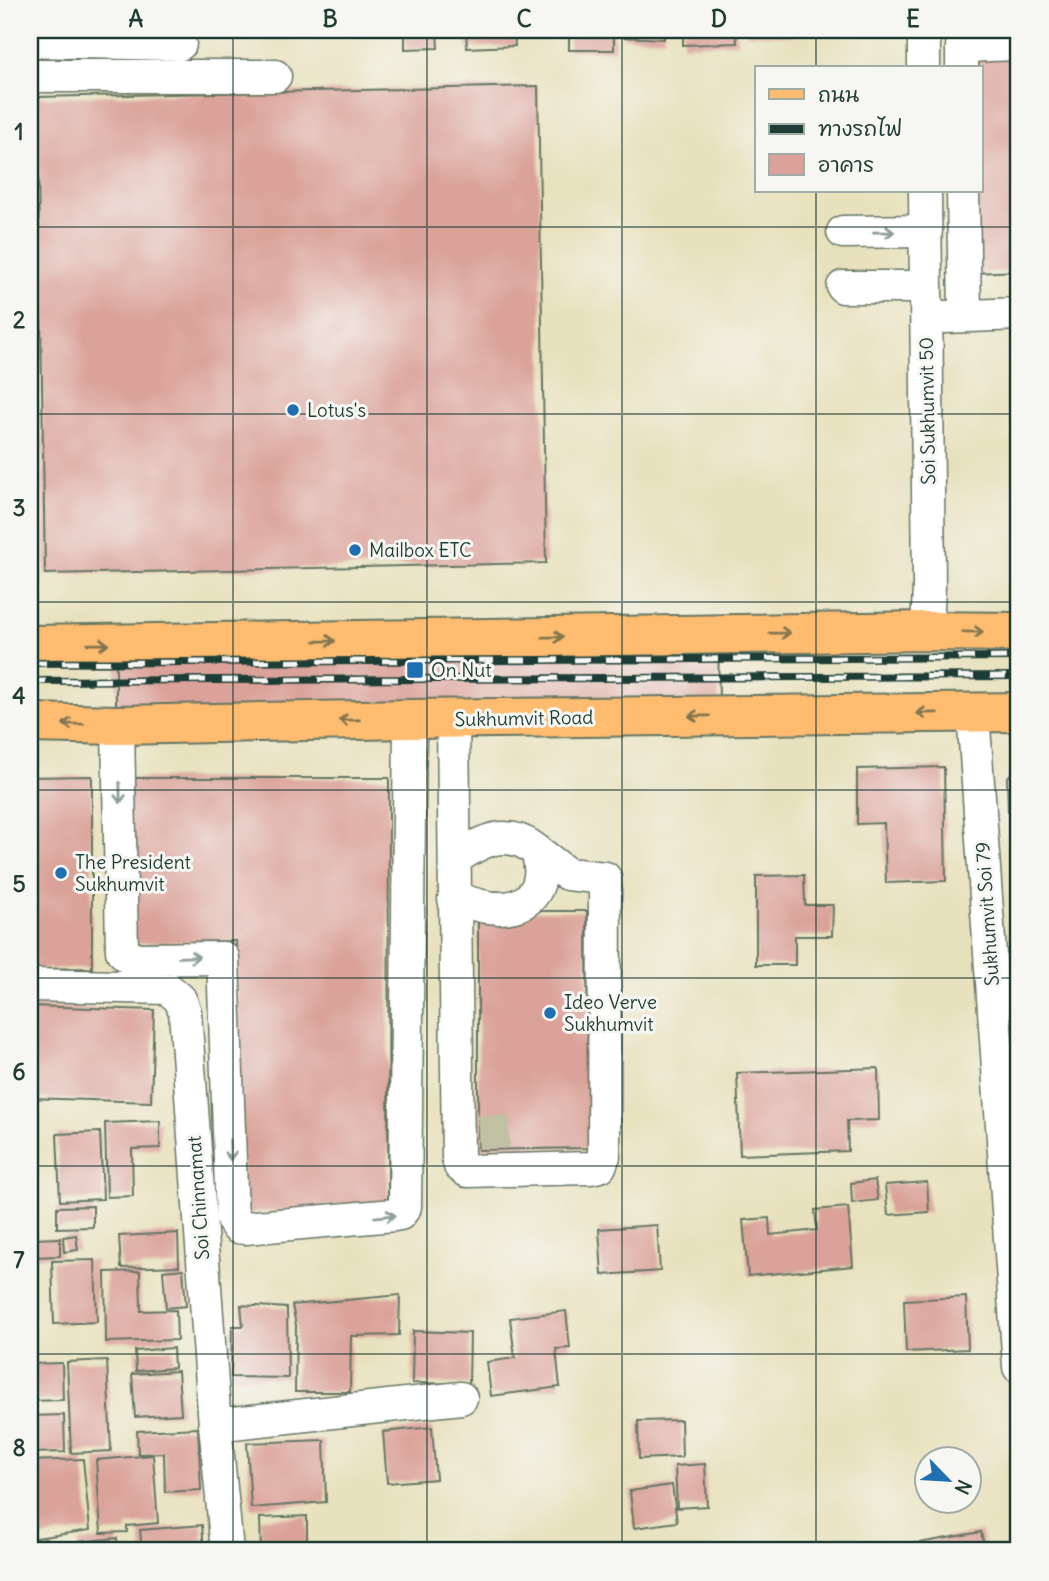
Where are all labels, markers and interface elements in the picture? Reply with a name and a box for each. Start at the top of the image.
text: A [129,4,144,33]
text: B [322,4,338,33]
text: C [516,4,532,33]
text: D [711,4,727,33]
text: E [906,4,920,33]
legend [755,66,982,192]
text: ถนน [818,81,859,108]
text: ทางรถไฟ [818,115,903,142]
text: 1 [14,117,24,146]
text: อาคาร [818,151,874,178]
one-way arrow [873,225,896,239]
text: 2 [13,305,26,334]
street label: Soi Sukhumvit 50 [914,337,940,485]
place label: Lotus's [307,398,366,422]
marker: Lotus's [285,402,301,418]
text: 3 [12,493,26,522]
place label: Mailbox ETC [369,538,471,562]
marker: Mailbox ETC [347,542,363,558]
one-way arrow [961,625,984,638]
one-way arrow [769,627,792,640]
one-way arrow [541,630,564,644]
one-way arrow [314,634,337,647]
one-way arrow [86,637,109,651]
place label: On Nut [431,658,492,682]
marker: On Nut [405,660,425,680]
text: 4 [12,681,26,710]
street label: Sukhumvit Road [454,705,594,731]
one-way arrow [915,706,938,719]
one-way arrow [688,709,711,723]
one-way arrow [338,713,361,727]
one-way arrow [61,718,84,731]
one-way arrow [113,782,127,805]
street label: Sukhumvit Soi 79 [970,841,1004,987]
place label: The President Sukhumvit [75,850,191,896]
marker: The President Sukhumvit [53,865,69,881]
text: 5 [12,869,26,898]
one-way arrow [177,951,200,964]
place label: Ideo Verve Sukhumvit [564,990,657,1036]
marker: Ideo Verve Sukhumvit [542,1005,558,1021]
text: 6 [12,1057,26,1086]
street label: Soi Chinnamat [182,1135,214,1261]
one-way arrow [223,1139,236,1162]
one-way arrow [373,1209,396,1222]
text: 7 [13,1245,25,1274]
text: 8 [12,1433,26,1462]
north arrow [912,1444,982,1514]
text: N [950,1476,977,1498]

